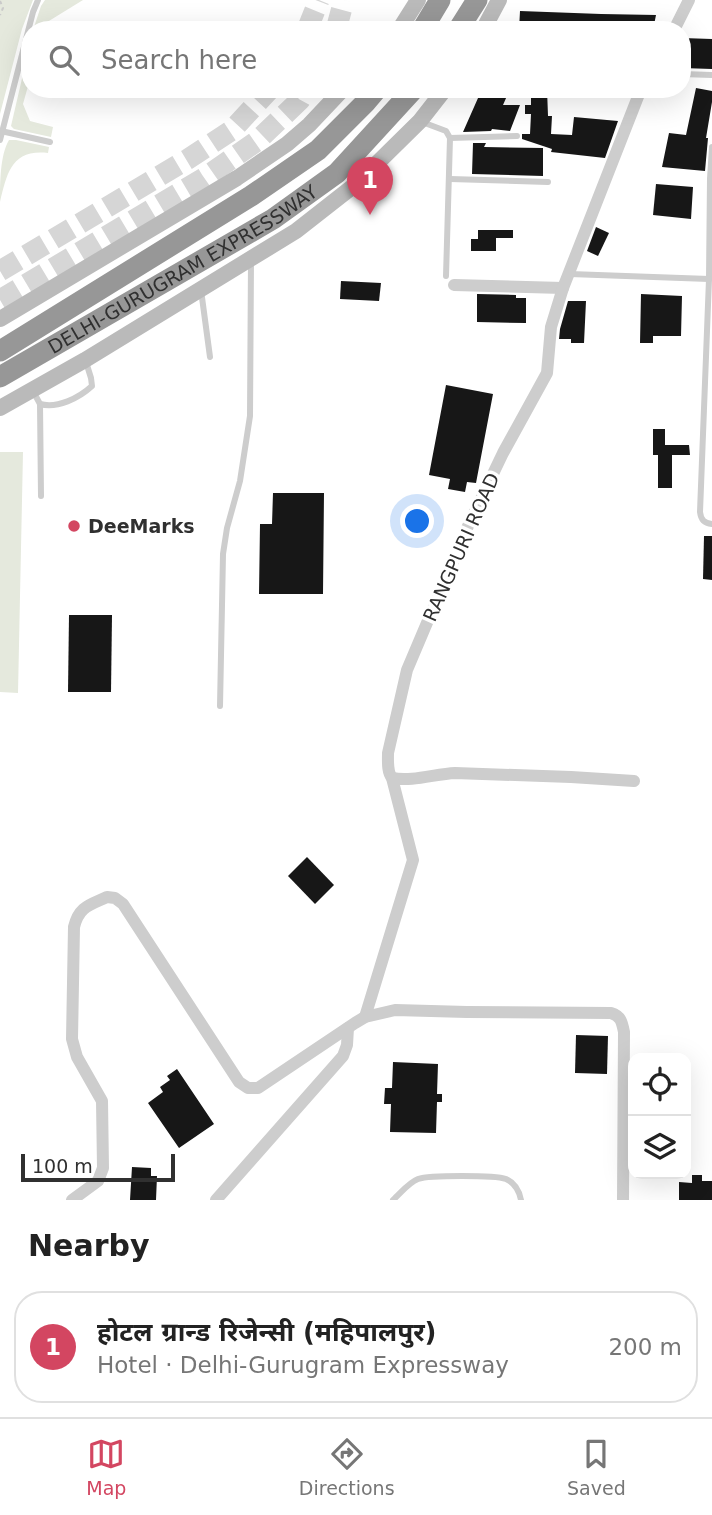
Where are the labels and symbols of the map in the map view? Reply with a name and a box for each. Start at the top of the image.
pin: 1 [347,157,393,215]
street label: DELHI-GURUGRAM EXPRESSWAY [44,180,322,358]
street label: RANGPURI ROAD [418,469,504,625]
your location [400,504,434,538]
place label: DeeMarks [88,515,195,537]
marker: DeeMarks [66,518,82,534]
scale bar [21,1151,175,1183]

